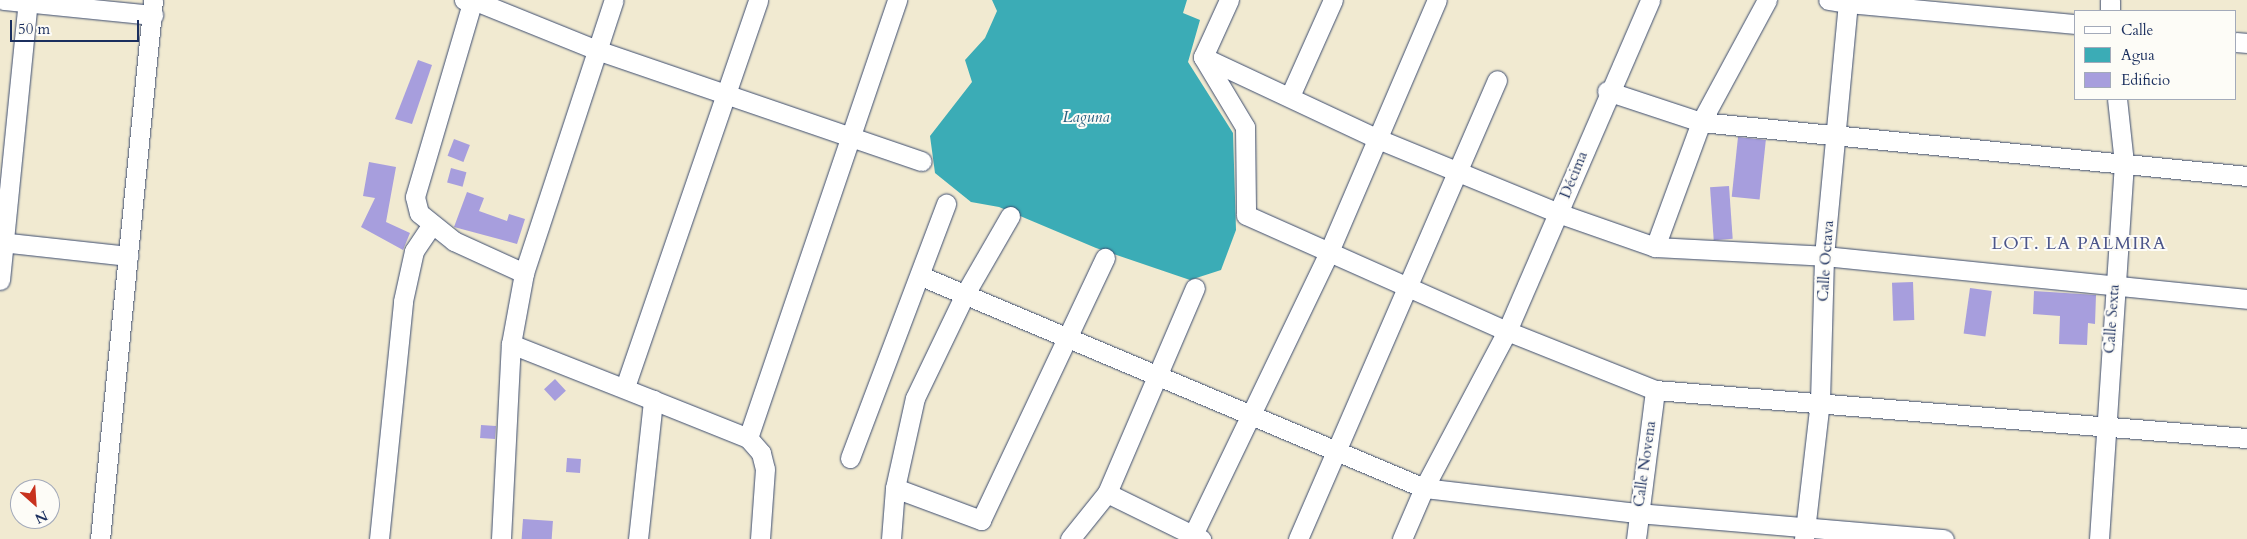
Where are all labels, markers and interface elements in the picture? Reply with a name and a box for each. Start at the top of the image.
scale bar [12,10,141,42]
legend [2074,10,2237,100]
text: 50 m [18,19,50,39]
text: Calle [2121,20,2153,40]
text: Agua [2121,45,2155,65]
text: Edificio [2121,70,2170,90]
water label: Laguna [1062,107,1110,127]
street label: Décima [1556,149,1592,201]
street label: Calle Octava [1814,220,1838,302]
district label: LOT. LA PALMIRA [1989,233,2169,255]
street label: Calle Sexta [2101,284,2123,354]
street label: Calle Novena [1630,420,1660,508]
north arrow [10,479,60,529]
text: N [32,506,51,528]

